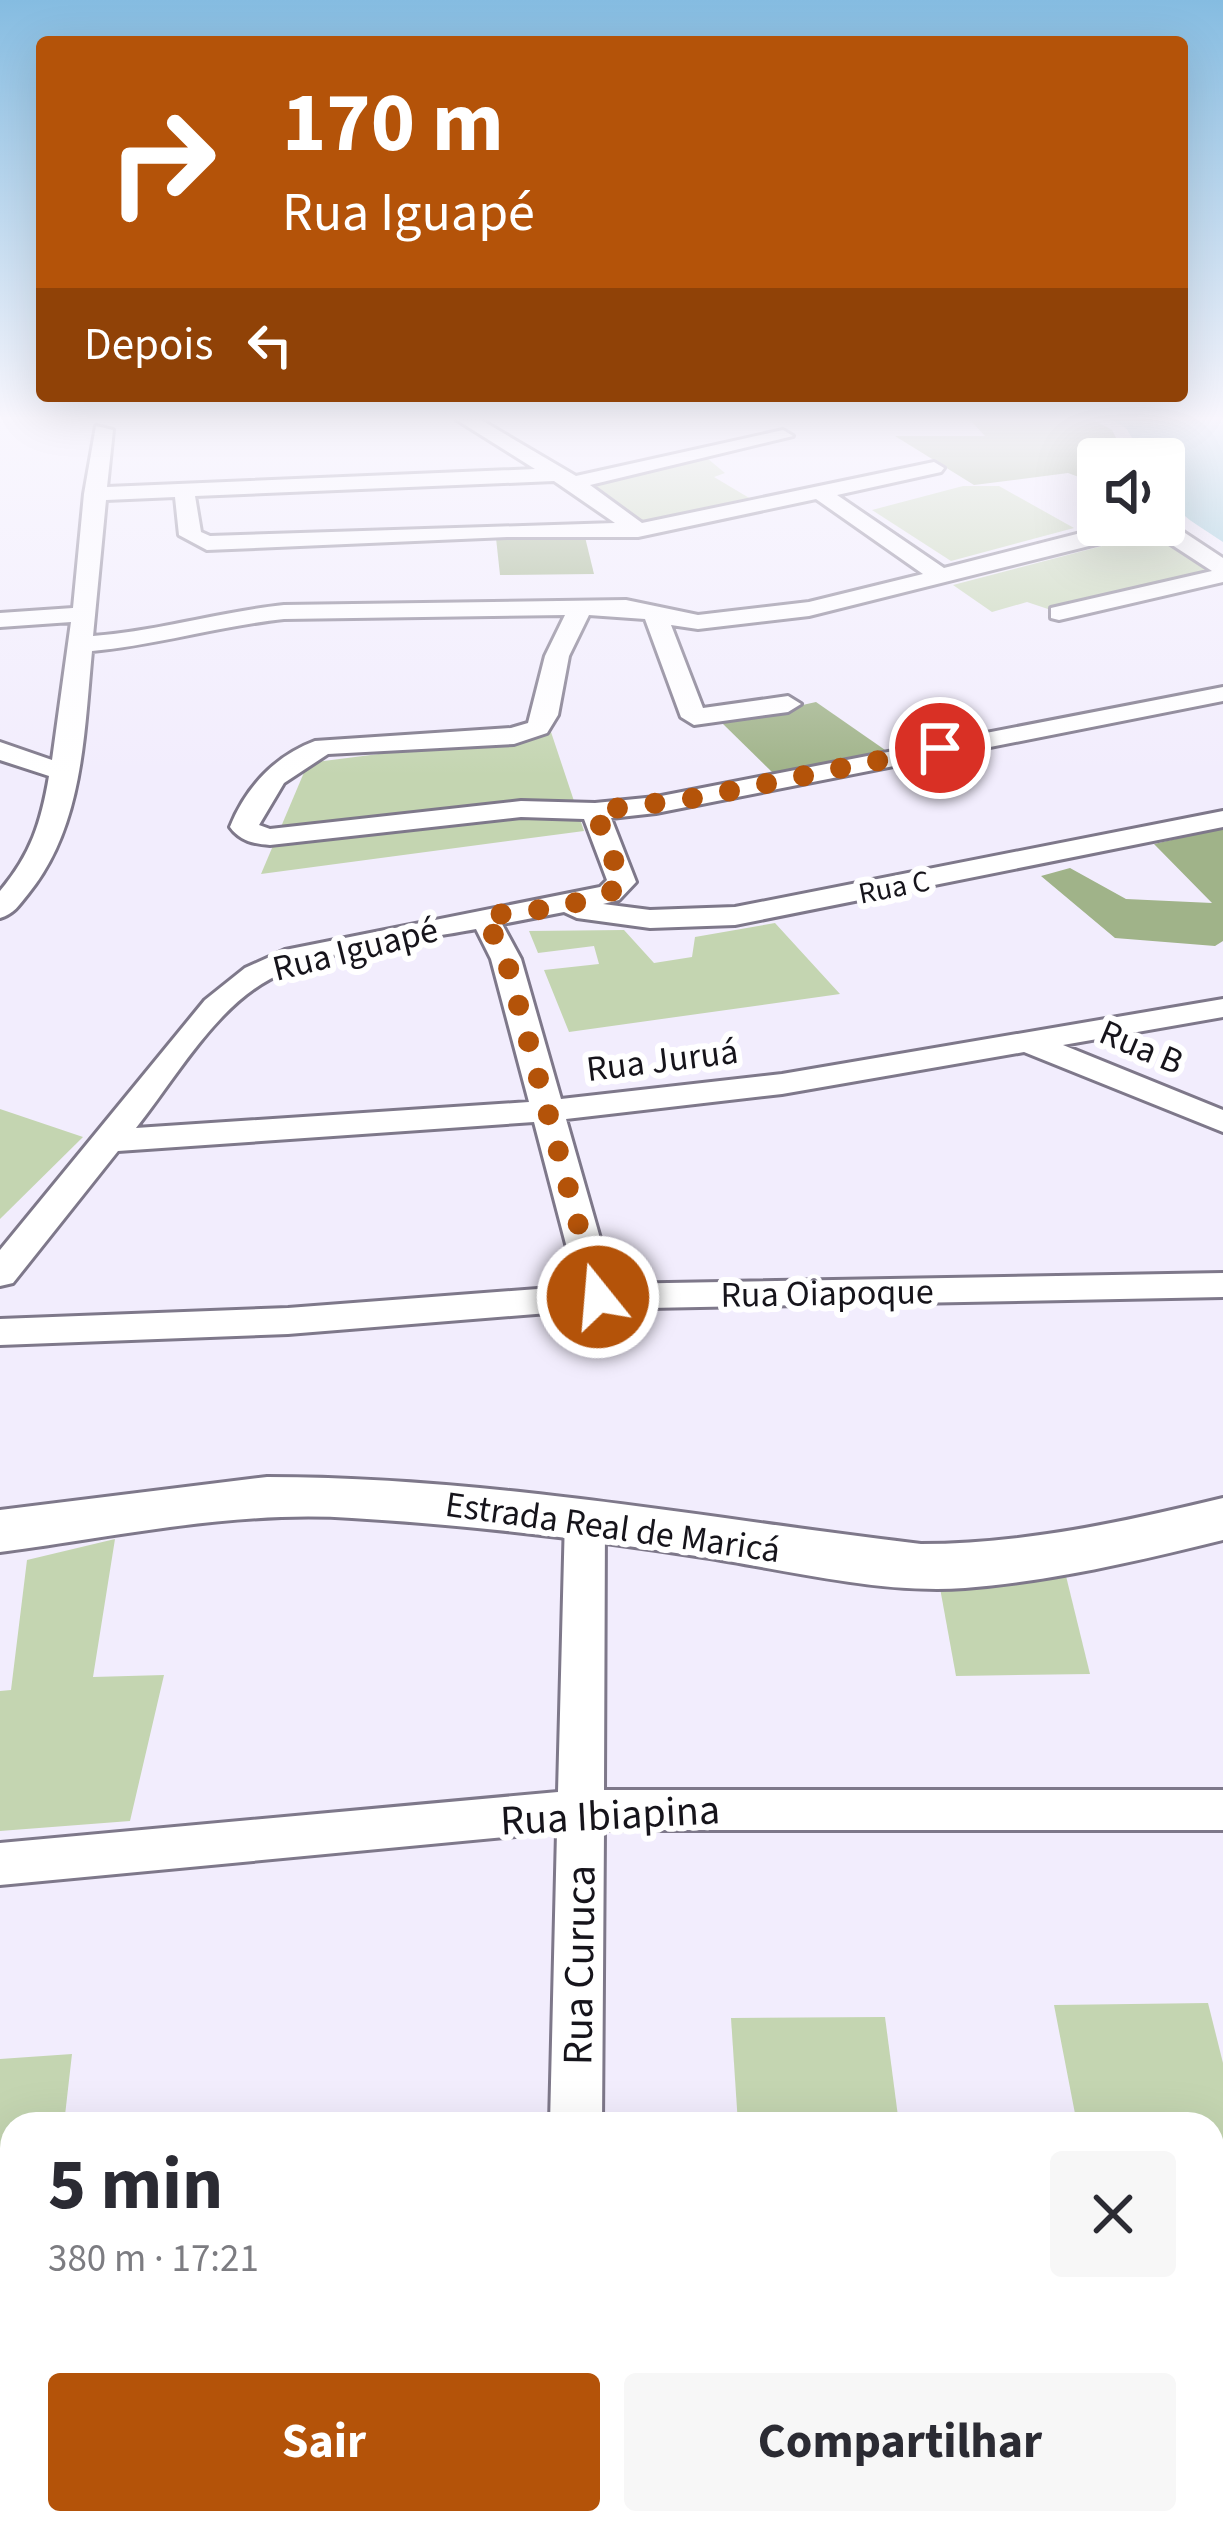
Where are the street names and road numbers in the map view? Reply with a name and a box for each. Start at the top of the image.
street label: Rua C [855,860,933,915]
street label: Rua Iguapé [267,904,443,995]
street label: Rua B [1092,1007,1191,1088]
street label: Rua Juruá [583,1026,741,1095]
street label: Rua Oiapoque [720,1266,934,1321]
street label: Estrada Real de Maricá [442,1479,783,1576]
street label: Rua Ibiapina [499,1780,721,1852]
street label: Rua Curuca [548,1865,612,2066]

